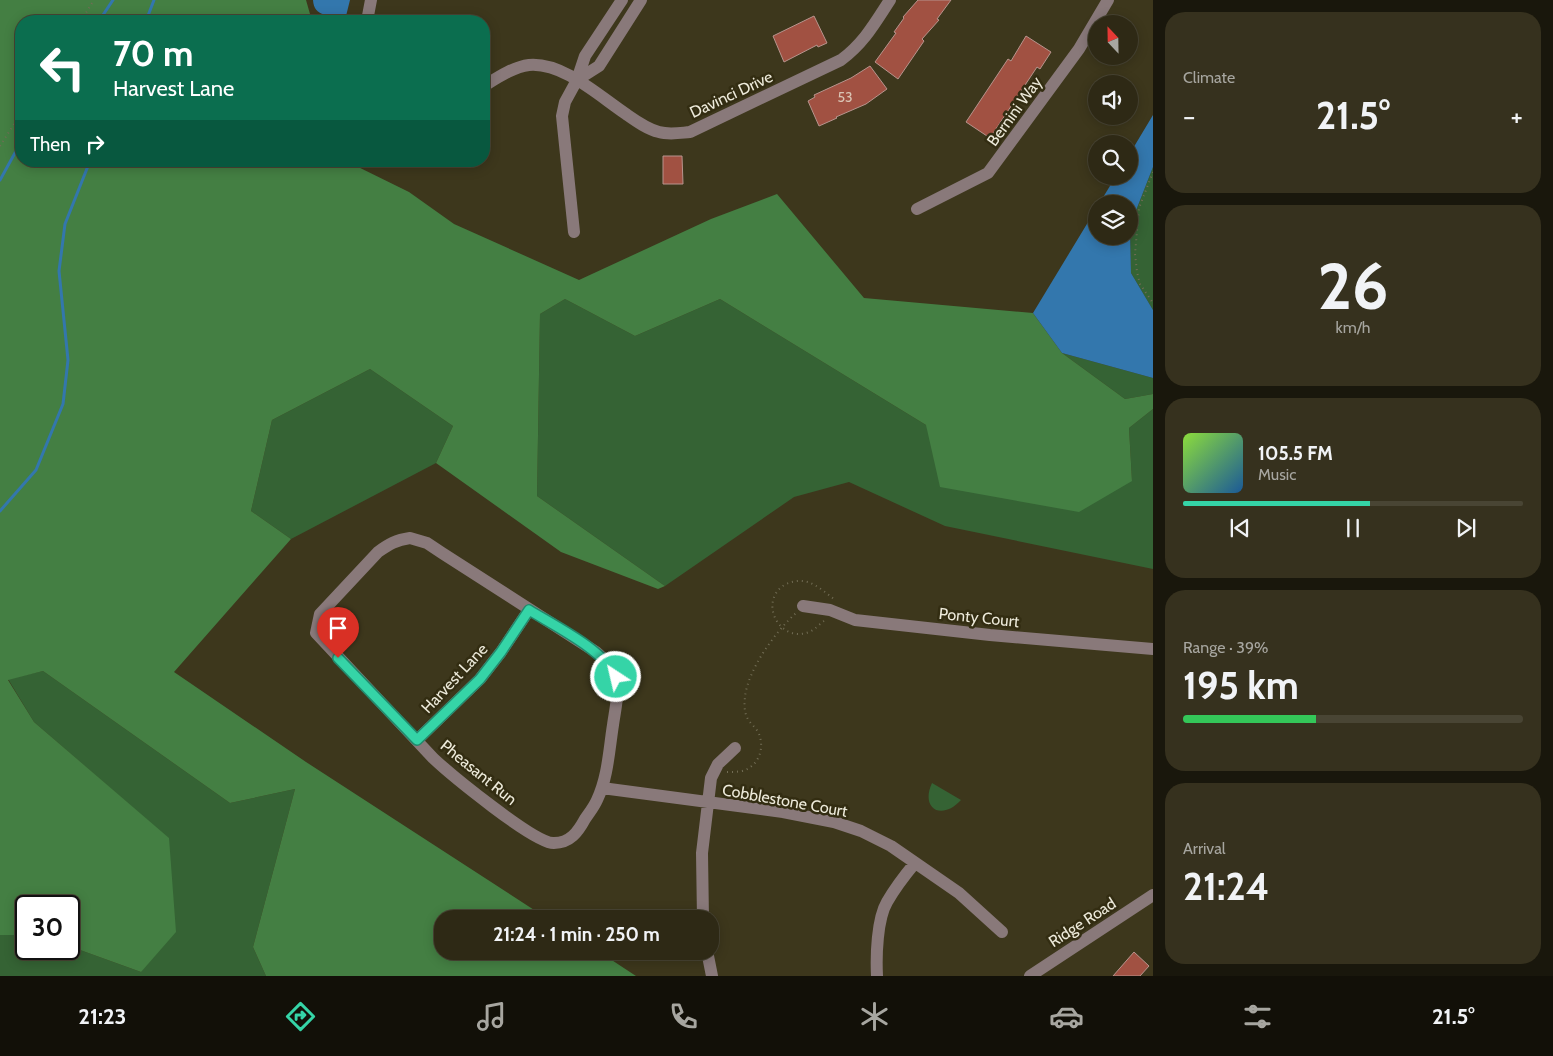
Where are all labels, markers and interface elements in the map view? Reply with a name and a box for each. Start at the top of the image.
north arrow [1088,15,1138,65]
map controls [1088,15,1138,245]
text: 70 m [113,32,194,75]
icon: left [30,35,95,100]
street label: Davinci Drive [687,67,776,122]
text: Climate [1183,68,1235,87]
street label: Bernini Way [983,73,1046,150]
text: Harvest Lane [113,75,234,102]
button: sound [1088,75,1138,125]
house number: 53 [837,88,853,106]
text: 21.5° [1316,92,1390,139]
text: − [1183,99,1195,133]
text: + [1511,99,1523,133]
icon: right [81,130,109,158]
text: Then [30,133,71,156]
button: search [1088,135,1138,185]
button: layers [1088,195,1138,245]
text: 26 [1318,246,1388,325]
text: km/h [1335,318,1371,337]
text: 105.5 FM [1258,442,1333,465]
text: Music [1258,465,1296,484]
icon: previous [1226,514,1254,542]
icon: pause [1339,514,1367,542]
icon: next [1452,514,1480,542]
street label: Ponty Court [938,604,1021,631]
pin [317,607,359,658]
icon: arrive [324,614,352,642]
text: Range · 39% [1183,638,1269,657]
street label: Harvest Lane [417,640,491,717]
position arrow [589,650,641,702]
text: 195 km [1183,662,1299,709]
street label: Pheasant Run [437,736,521,809]
street label: Cobblestone Court [721,780,850,821]
text: Arrival [1183,839,1226,858]
text: 21:24 [1183,863,1269,910]
street label: Ridge Road [1045,894,1119,951]
speed limit sign: 30 [15,895,80,960]
text: 21:24 · 1 min · 250 m [493,923,660,946]
icon: directions [283,999,318,1034]
icon: music [474,999,509,1034]
icon: phone [666,999,701,1034]
icon: climate [857,999,892,1034]
icon: car [1049,999,1084,1034]
icon: filters [1240,999,1275,1034]
text: 21:23 [78,1003,126,1030]
text: 21.5° [1432,1003,1475,1030]

